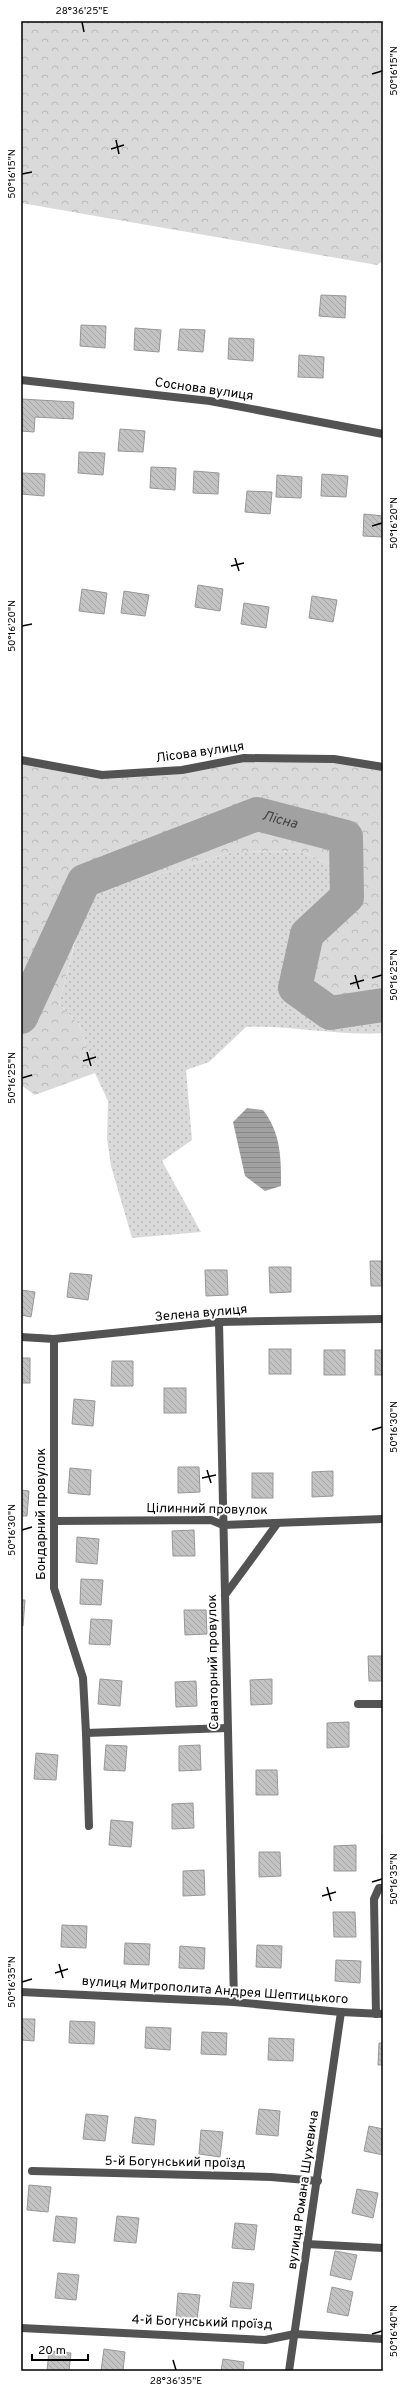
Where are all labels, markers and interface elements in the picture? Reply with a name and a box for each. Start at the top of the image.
text: 28°36'25"E [56,5,108,18]
text: 50°16'15"N [388,46,401,96]
text: 50°16'15"N [6,149,19,199]
street label: Соснова вулиця [154,375,254,405]
text: 50°16'20"N [388,497,401,549]
text: 50°16'20"N [6,600,19,652]
street label: Лісова вулиця [155,739,245,767]
water label: Лісна [260,807,300,833]
text: 50°16'25"N [388,949,401,1001]
text: 50°16'25"N [6,1052,19,1104]
street label: Зелена вулиця [154,1302,248,1326]
text: 50°16'30"N [388,1401,401,1453]
street label: Бондарний провулок [34,1448,50,1580]
street label: Цілинний провулок [146,1501,268,1519]
text: 50°16'30"N [6,1504,19,1556]
street label: Санаторний провулок [205,1594,223,1730]
text: 50°16'35"N [388,1853,401,1905]
text: 50°16'35"N [6,1956,19,2008]
street label: вулиця Митрополита Андрея Шептицького [81,1974,349,2008]
street label: вулиця Романа Шухевича [285,2109,323,2271]
street label: 5-й Богунський проїзд [104,2154,246,2172]
text: 50°16'40"N [388,2305,401,2357]
street label: 4-й Богунський проїзд [131,2313,273,2333]
scale bar [32,2336,88,2362]
text: 20 m [38,2343,66,2359]
text: 28°36'35"E [150,2375,202,2388]

